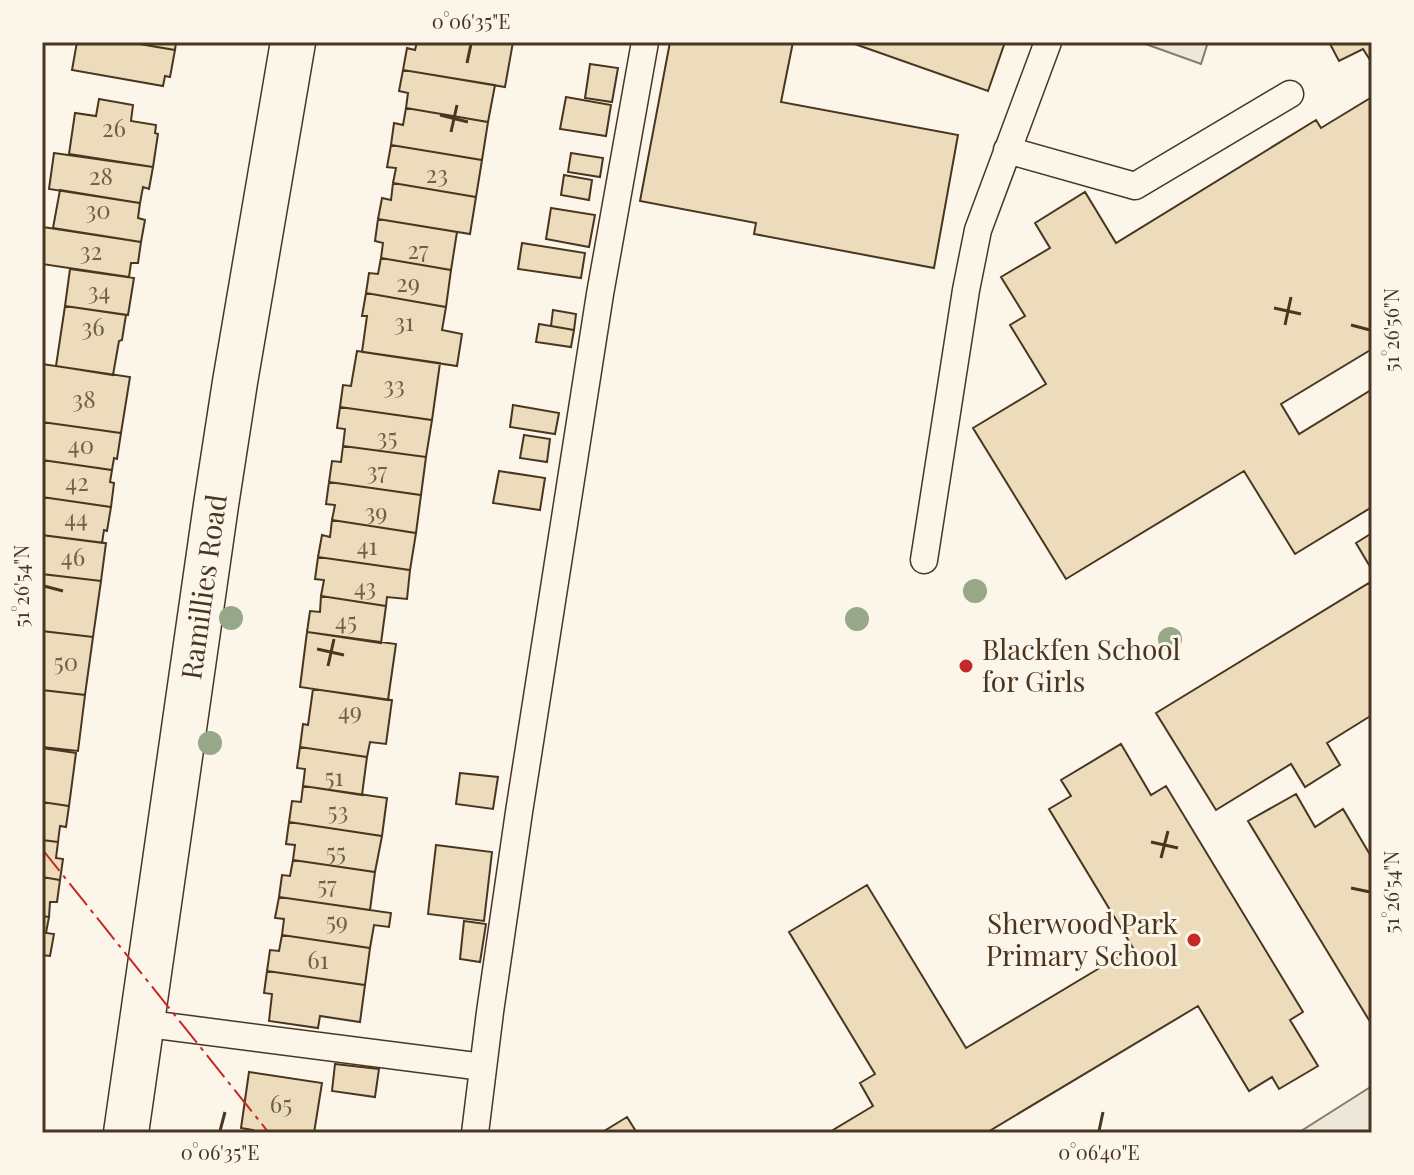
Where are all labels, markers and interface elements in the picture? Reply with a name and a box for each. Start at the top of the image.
text: 0°06'35"E [432,7,510,34]
house number: 26 [102,111,126,143]
house number: 23 [426,157,448,189]
house number: 28 [89,159,113,191]
house number: 30 [85,193,111,225]
house number: 27 [407,233,429,265]
house number: 32 [80,234,102,266]
house number: 29 [396,266,420,298]
house number: 34 [88,274,110,306]
text: 51°26'56"N [1377,288,1404,372]
house number: 31 [394,305,414,337]
house number: 36 [81,310,105,342]
house number: 33 [383,368,405,400]
house number: 38 [72,382,96,414]
house number: 35 [377,420,397,452]
house number: 40 [68,428,94,460]
house number: 37 [367,454,388,486]
house number: 42 [65,465,89,497]
street label: Ramillies Road [171,492,234,682]
house number: 39 [364,495,388,527]
house number: 44 [64,501,88,533]
house number: 41 [357,529,377,561]
house number: 46 [61,540,85,572]
text: 51°26'54"N [7,545,34,627]
house number: 43 [354,570,376,602]
house number: 45 [335,604,357,636]
place label: Blackfen School for Girls [982,630,1180,699]
house number: 50 [54,645,78,677]
marker: Blackfen School for Girls [957,657,975,675]
house number: 49 [338,694,362,726]
house number: 51 [325,760,344,792]
house number: 53 [328,794,348,826]
house number: 55 [326,835,346,867]
text: 51°26'54"N [1377,851,1404,933]
house number: 57 [317,868,337,900]
house number: 59 [326,904,348,936]
place label: Sherwood Park Primary School [986,904,1179,973]
marker: Sherwood Park Primary School [1185,931,1203,949]
house number: 61 [307,943,329,975]
house number: 65 [270,1087,292,1119]
text: 0°06'35"E [181,1138,259,1165]
text: 0°06'40"E [1058,1138,1140,1165]

